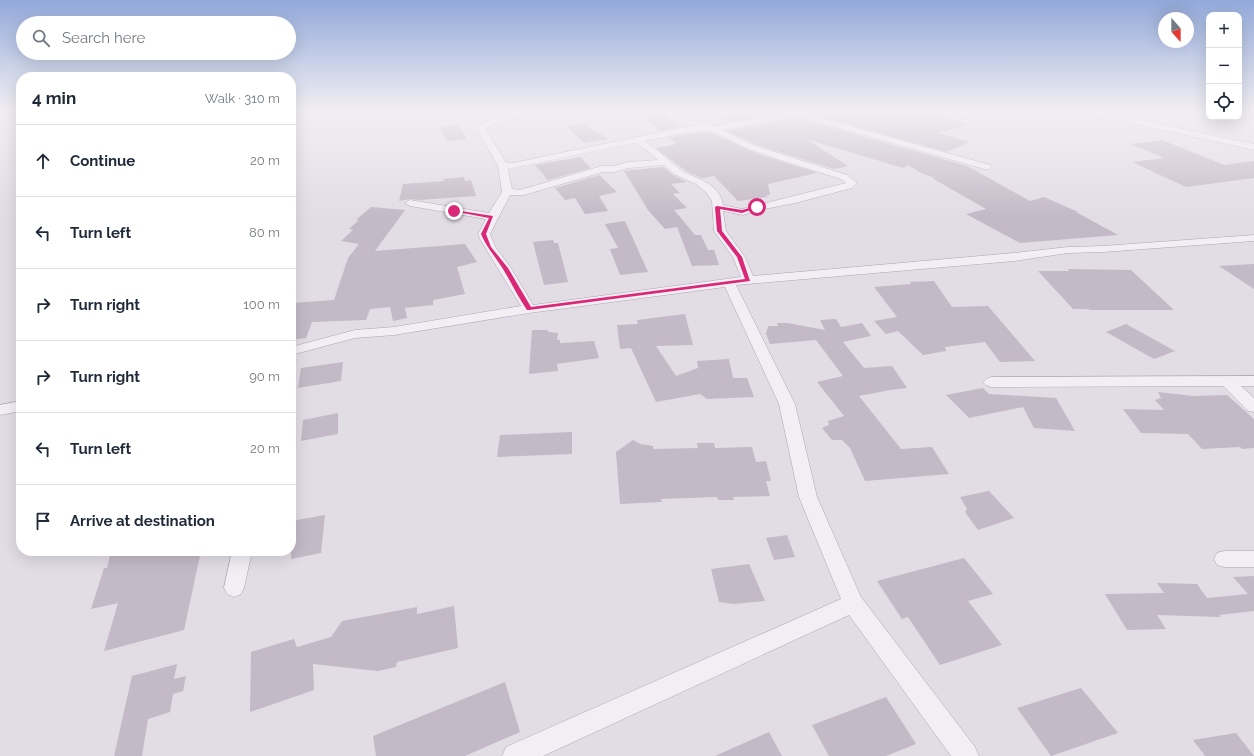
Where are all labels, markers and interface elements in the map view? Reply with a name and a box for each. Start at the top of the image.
north arrow [1158,12,1194,48]
map controls [1206,12,1242,120]
button: + [1206,12,1242,48]
search box [16,16,296,60]
icon: search [30,27,52,49]
text: Search here [62,29,145,47]
button: − [1206,48,1242,84]
button: locate [1206,84,1242,120]
text: 4 min [32,88,76,108]
text: Walk · 310 m [205,91,280,106]
icon: ahead [32,150,54,172]
text: Continue [70,152,135,170]
text: 20 m [250,153,280,168]
route start [748,198,766,216]
route end [445,202,463,220]
icon: left [32,222,54,244]
text: Turn left [70,224,131,242]
text: 80 m [249,225,280,240]
icon: right [32,294,54,316]
text: Turn right [70,296,140,314]
text: 100 m [243,297,280,312]
icon: right [32,366,54,388]
text: Turn right [70,368,140,386]
text: 90 m [249,369,280,384]
icon: left [32,438,54,460]
text: Turn left [70,440,131,458]
text: 20 m [250,441,280,456]
icon: arrive [32,510,54,532]
text: Arrive at destination [70,512,215,530]

